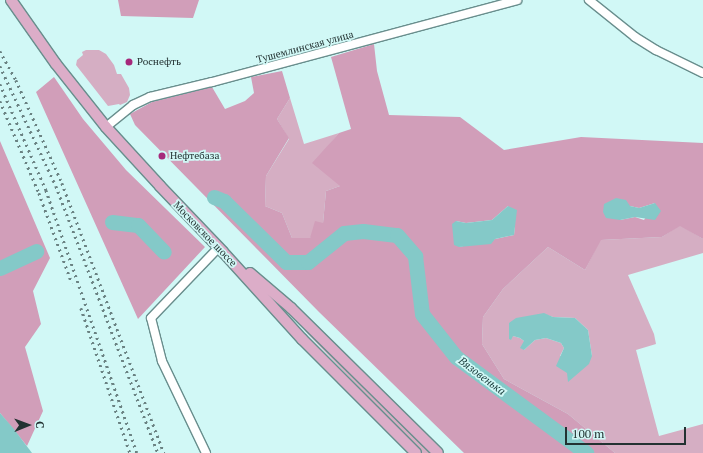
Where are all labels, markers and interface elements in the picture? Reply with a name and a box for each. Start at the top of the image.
street label: Тушемлинская улица [255,28,355,66]
place label: Роснефть [137,56,181,68]
marker: Роснефть [124,57,134,67]
place label: Нефтебаза [170,150,220,162]
marker: Нефтебаза [157,151,167,161]
street label: Московское шоссе [171,199,239,269]
water label: Вязовенька [456,354,508,398]
north arrow [8,405,48,445]
scale bar [567,419,688,445]
text: С [33,421,47,429]
text: 100 m [572,426,604,441]

